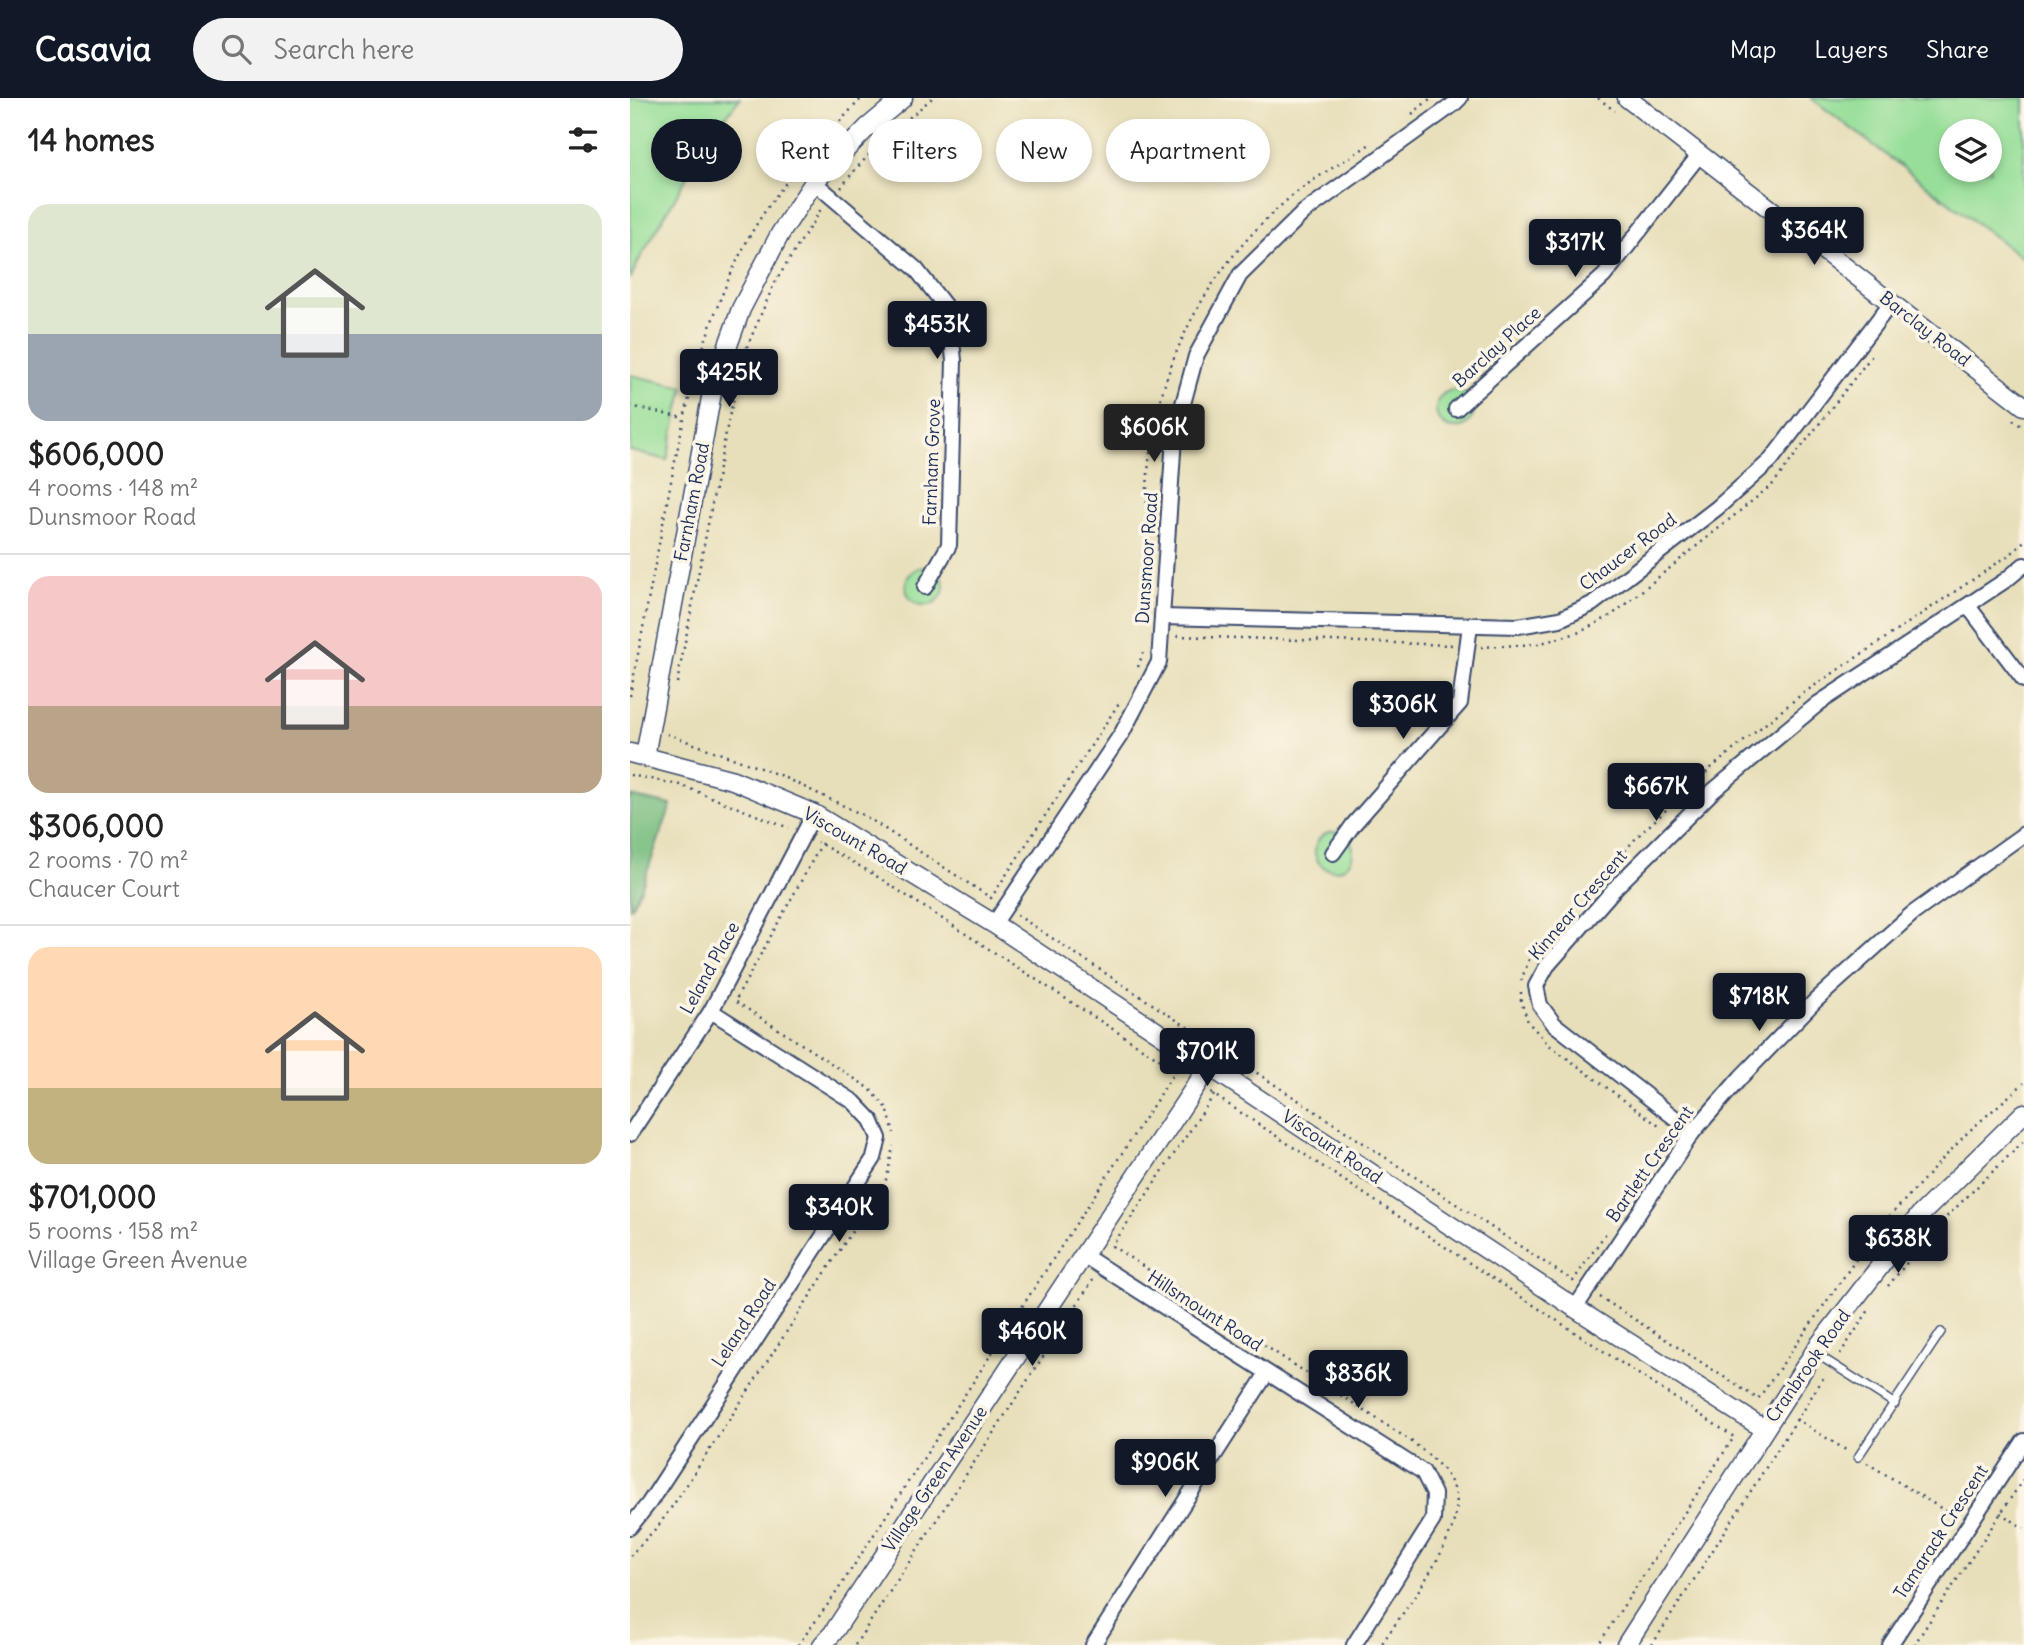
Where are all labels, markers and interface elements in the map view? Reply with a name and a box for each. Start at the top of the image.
search box [193,18,683,81]
text: Casavia [35,28,151,70]
icon: search [217,30,255,68]
text: Search here [273,33,414,66]
text: Map [1730,34,1776,64]
text: Layers [1814,34,1888,64]
text: Share [1926,34,1989,64]
chip: Buy [651,119,742,182]
chip: Rent [756,119,854,182]
chip: Filters [868,119,982,182]
chip: New [996,119,1092,182]
chip: Apartment [1106,119,1270,182]
map controls [1939,119,2002,182]
button: layers [1939,119,2002,182]
text: 14 homes [28,121,155,159]
icon: filters [564,121,602,159]
pin: $364K [1765,208,1863,267]
text: $364K [1781,215,1847,244]
pin: $317K [1526,220,1624,279]
text: $317K [1545,227,1605,256]
icon: home [252,250,378,376]
street label: Barclay Road [1875,286,1976,372]
street label: Barclay Place [1448,301,1546,392]
pin: $453K [888,302,986,361]
text: $453K [904,309,970,338]
pin: $425K [680,350,778,409]
text: $425K [696,357,762,386]
street label: Farnham Grove [918,398,945,526]
pin: $606K [1105,404,1203,464]
text: $606K [1120,412,1188,441]
text: $606,000 [28,435,165,473]
street label: Farnham Road [669,440,714,563]
text: 4 rooms · 148 m² [28,473,198,502]
street label: Dunsmoor Road [1130,491,1163,624]
text: Dunsmoor Road [28,502,196,531]
street label: Chaucer Road [1575,507,1681,595]
icon: home [252,622,378,748]
pin: $306K [1354,682,1452,741]
text: $306K [1369,689,1437,718]
pin: $667K [1607,764,1705,823]
text: $667K [1624,771,1688,800]
street label: Viscount Road [799,802,912,880]
text: $306,000 [28,807,164,845]
text: 2 rooms · 70 m² [28,845,188,874]
street label: Kinnear Crescent [1523,845,1632,965]
text: Chaucer Court [28,874,180,903]
street label: Leland Place [675,918,744,1018]
pin: $718K [1710,974,1808,1033]
text: $718K [1729,981,1789,1010]
icon: home [252,993,378,1119]
pin: $701K [1158,1028,1256,1088]
text: $701K [1176,1036,1238,1065]
street label: Bartlett Crescent [1601,1101,1698,1226]
street label: Viscount Road [1278,1105,1387,1189]
text: $701,000 [28,1178,157,1216]
pin: $340K [790,1184,888,1244]
text: $340K [805,1192,873,1221]
text: 5 rooms · 158 m² [28,1216,198,1245]
pin: $638K [1849,1216,1947,1275]
text: $638K [1865,1223,1931,1252]
text: Village Green Avenue [28,1245,248,1274]
street label: Hillsmount Road [1143,1265,1267,1357]
street label: Leland Road [706,1274,781,1371]
street label: Cranbrook Road [1760,1304,1855,1427]
pin: $460K [983,1308,1081,1368]
text: $460K [998,1316,1066,1345]
pin: $836K [1309,1350,1407,1410]
text: $836K [1325,1358,1391,1387]
street label: Village Green Avenue [877,1401,992,1556]
pin: $906K [1116,1440,1214,1499]
text: $906K [1131,1447,1199,1476]
street label: Tamarack Crescent [1888,1460,1993,1603]

